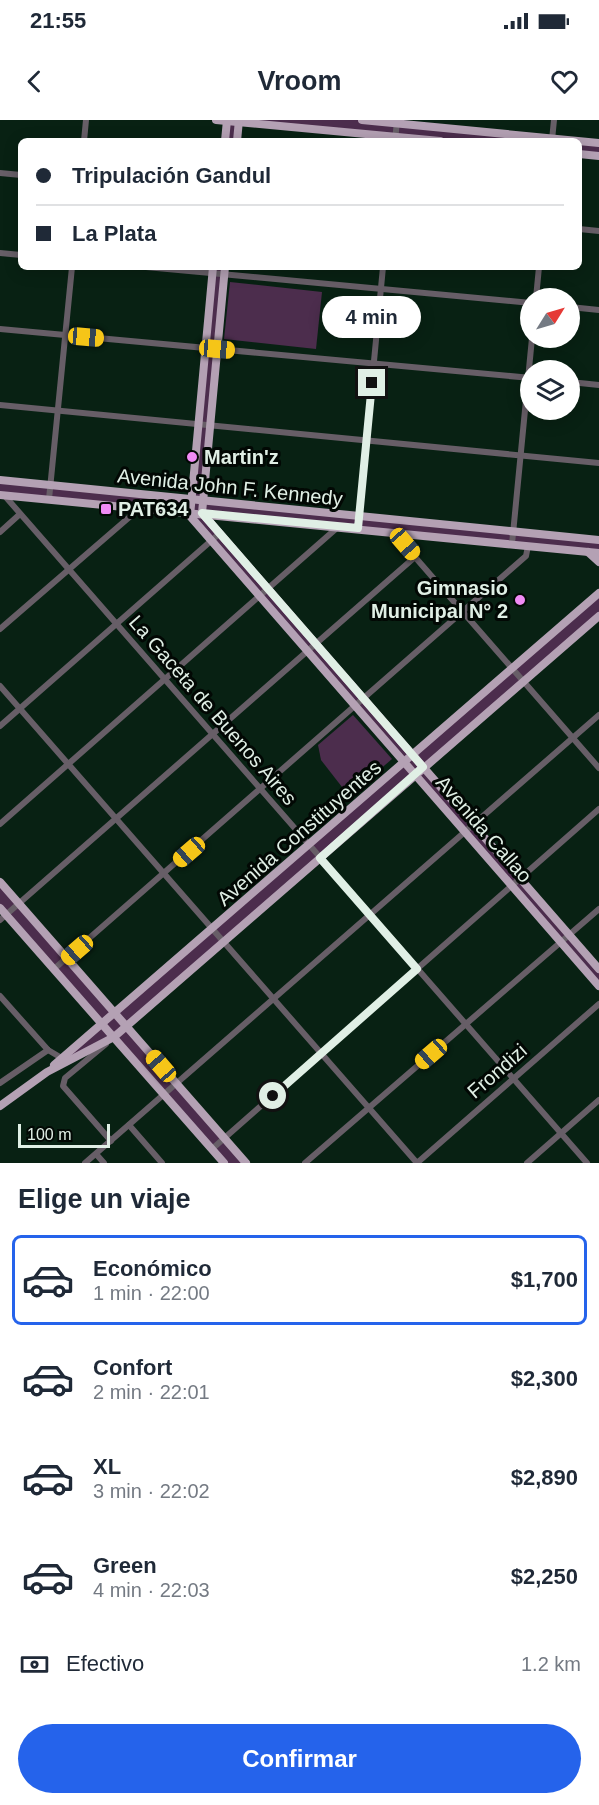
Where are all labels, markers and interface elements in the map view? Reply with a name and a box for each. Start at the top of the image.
text: 21:55 [30,8,86,33]
icon: back [18,65,51,98]
icon: heart [548,65,581,98]
text: Vroom [257,66,342,96]
text: Tripulación Gandul [72,163,271,188]
text: La Plata [72,221,156,246]
north arrow [520,288,580,348]
map controls [520,288,580,420]
callout: 4 min [322,296,422,338]
text: 4 min [345,306,398,328]
car [67,326,105,348]
car [198,338,236,360]
button: layers [520,360,580,420]
route end [358,369,385,396]
place label: Martin'z [204,446,279,468]
marker: Martin'z [185,450,199,464]
street label: Avenida John F. Kennedy [116,464,344,510]
place label: PAT634 [118,498,189,520]
marker: PAT634 [99,502,113,516]
car [386,525,424,563]
place label: Gimnasio Municipal N° 2 [371,577,508,622]
marker: Gimnasio Municipal N° 2 [513,593,527,607]
street label: La Gaceta de Buenos Aires [125,611,301,809]
street label: Avenida Constituyentes [213,756,385,910]
street label: Avenida Callao [432,771,536,887]
car [170,833,208,871]
car [58,931,96,969]
car [412,1035,450,1073]
street label: Frondizi [463,1039,531,1103]
car [142,1047,180,1085]
route start [259,1082,286,1109]
scale bar [18,1121,110,1148]
text: 100 m [27,1126,71,1143]
text: Elige un viaje [18,1184,191,1214]
icon: car [21,1253,75,1307]
text: Económico [93,1256,212,1281]
text: $1,700 [511,1267,578,1292]
text: 1 min · 22:00 [93,1282,210,1304]
icon: car [21,1352,75,1406]
text: Confort [93,1355,172,1380]
text: $2,300 [511,1366,578,1391]
text: 2 min · 22:01 [93,1381,210,1403]
icon: car [21,1451,75,1505]
text: XL [93,1454,121,1479]
text: $2,890 [511,1465,578,1490]
text: 3 min · 22:02 [93,1480,210,1502]
icon: car [21,1550,75,1604]
text: Green [93,1553,157,1578]
text: $2,250 [511,1564,578,1589]
text: 4 min · 22:03 [93,1579,210,1601]
icon: cash [18,1648,51,1681]
text: Efectivo [66,1651,144,1676]
text: 1.2 km [521,1653,581,1675]
button: Confirmar [18,1724,581,1793]

